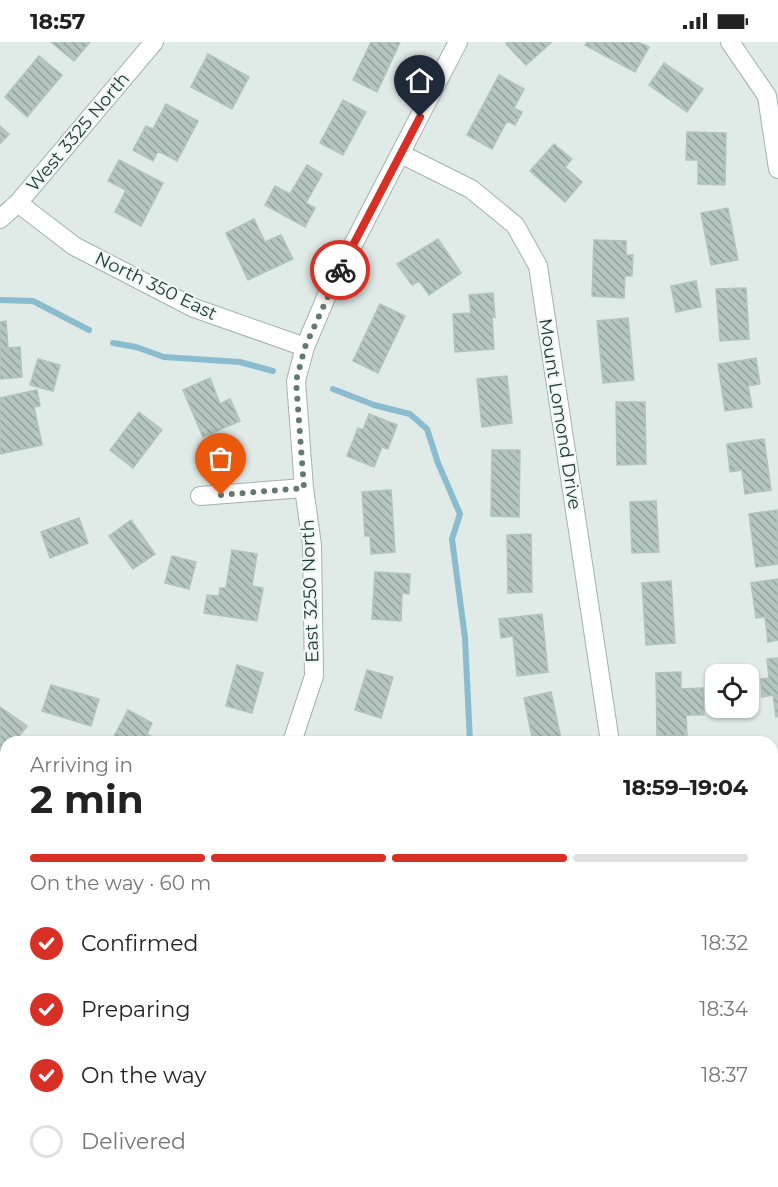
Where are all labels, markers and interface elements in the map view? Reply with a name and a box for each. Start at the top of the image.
text: 18:57 [30,8,85,35]
pin [394,55,445,117]
icon: home [403,64,436,97]
street label: West 3325 North [22,68,134,196]
courier [310,240,370,300]
street label: North 350 East [91,247,221,325]
icon: bike [324,254,357,287]
street label: Mount Lomond Drive [534,317,586,511]
pin [195,433,246,495]
icon: bag [204,442,237,475]
street label: East 3250 North [297,519,323,663]
map controls [705,664,759,718]
button: locate [705,664,759,718]
text: Arriving in [30,753,133,777]
text: 18:59–19:04 [623,774,748,801]
text: 2 min [30,775,144,823]
text: On the way · 60 m [30,871,211,895]
icon: check [30,927,63,960]
text: Confirmed [81,930,198,957]
text: 18:32 [701,931,748,955]
icon: check [30,993,63,1026]
text: Preparing [81,996,190,1023]
text: 18:34 [699,997,748,1021]
icon: check [30,1059,63,1092]
text: On the way [81,1062,206,1089]
text: 18:37 [701,1063,748,1087]
text: Delivered [81,1128,186,1155]

